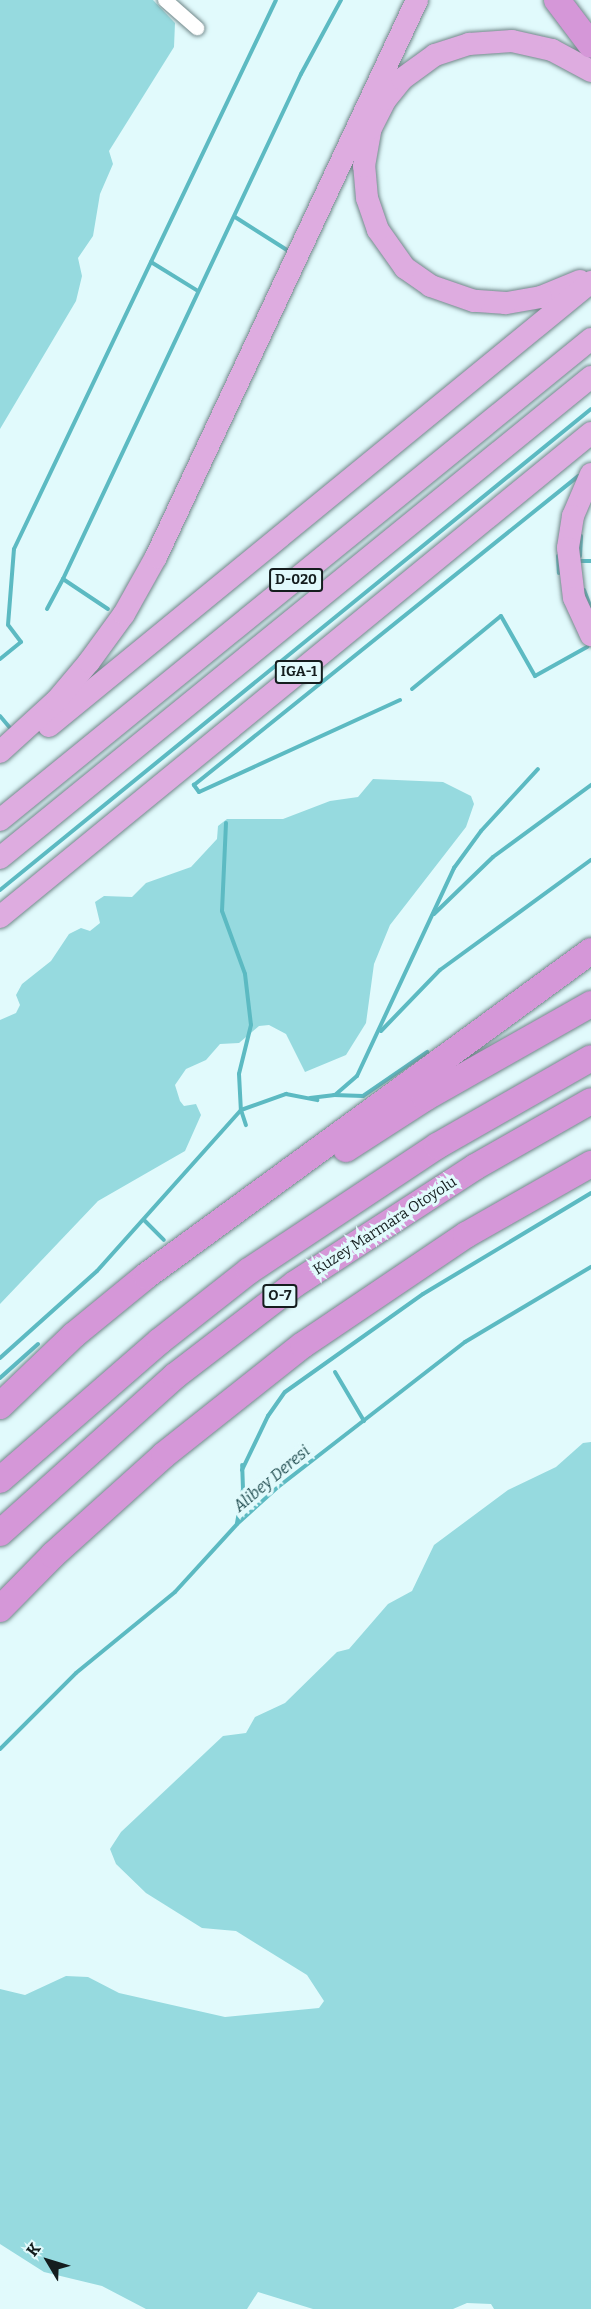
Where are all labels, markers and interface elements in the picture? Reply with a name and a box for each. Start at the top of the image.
road number: D-020 [269,569,323,591]
road number: IGA-1 [274,661,324,683]
street label: Kuzey Marmara Otoyolu [310,1173,460,1279]
road number: O-7 [262,1285,298,1307]
water label: Alibey Deresi [230,1442,314,1516]
north arrow [18,2231,78,2291]
text: K [22,2239,44,2260]

